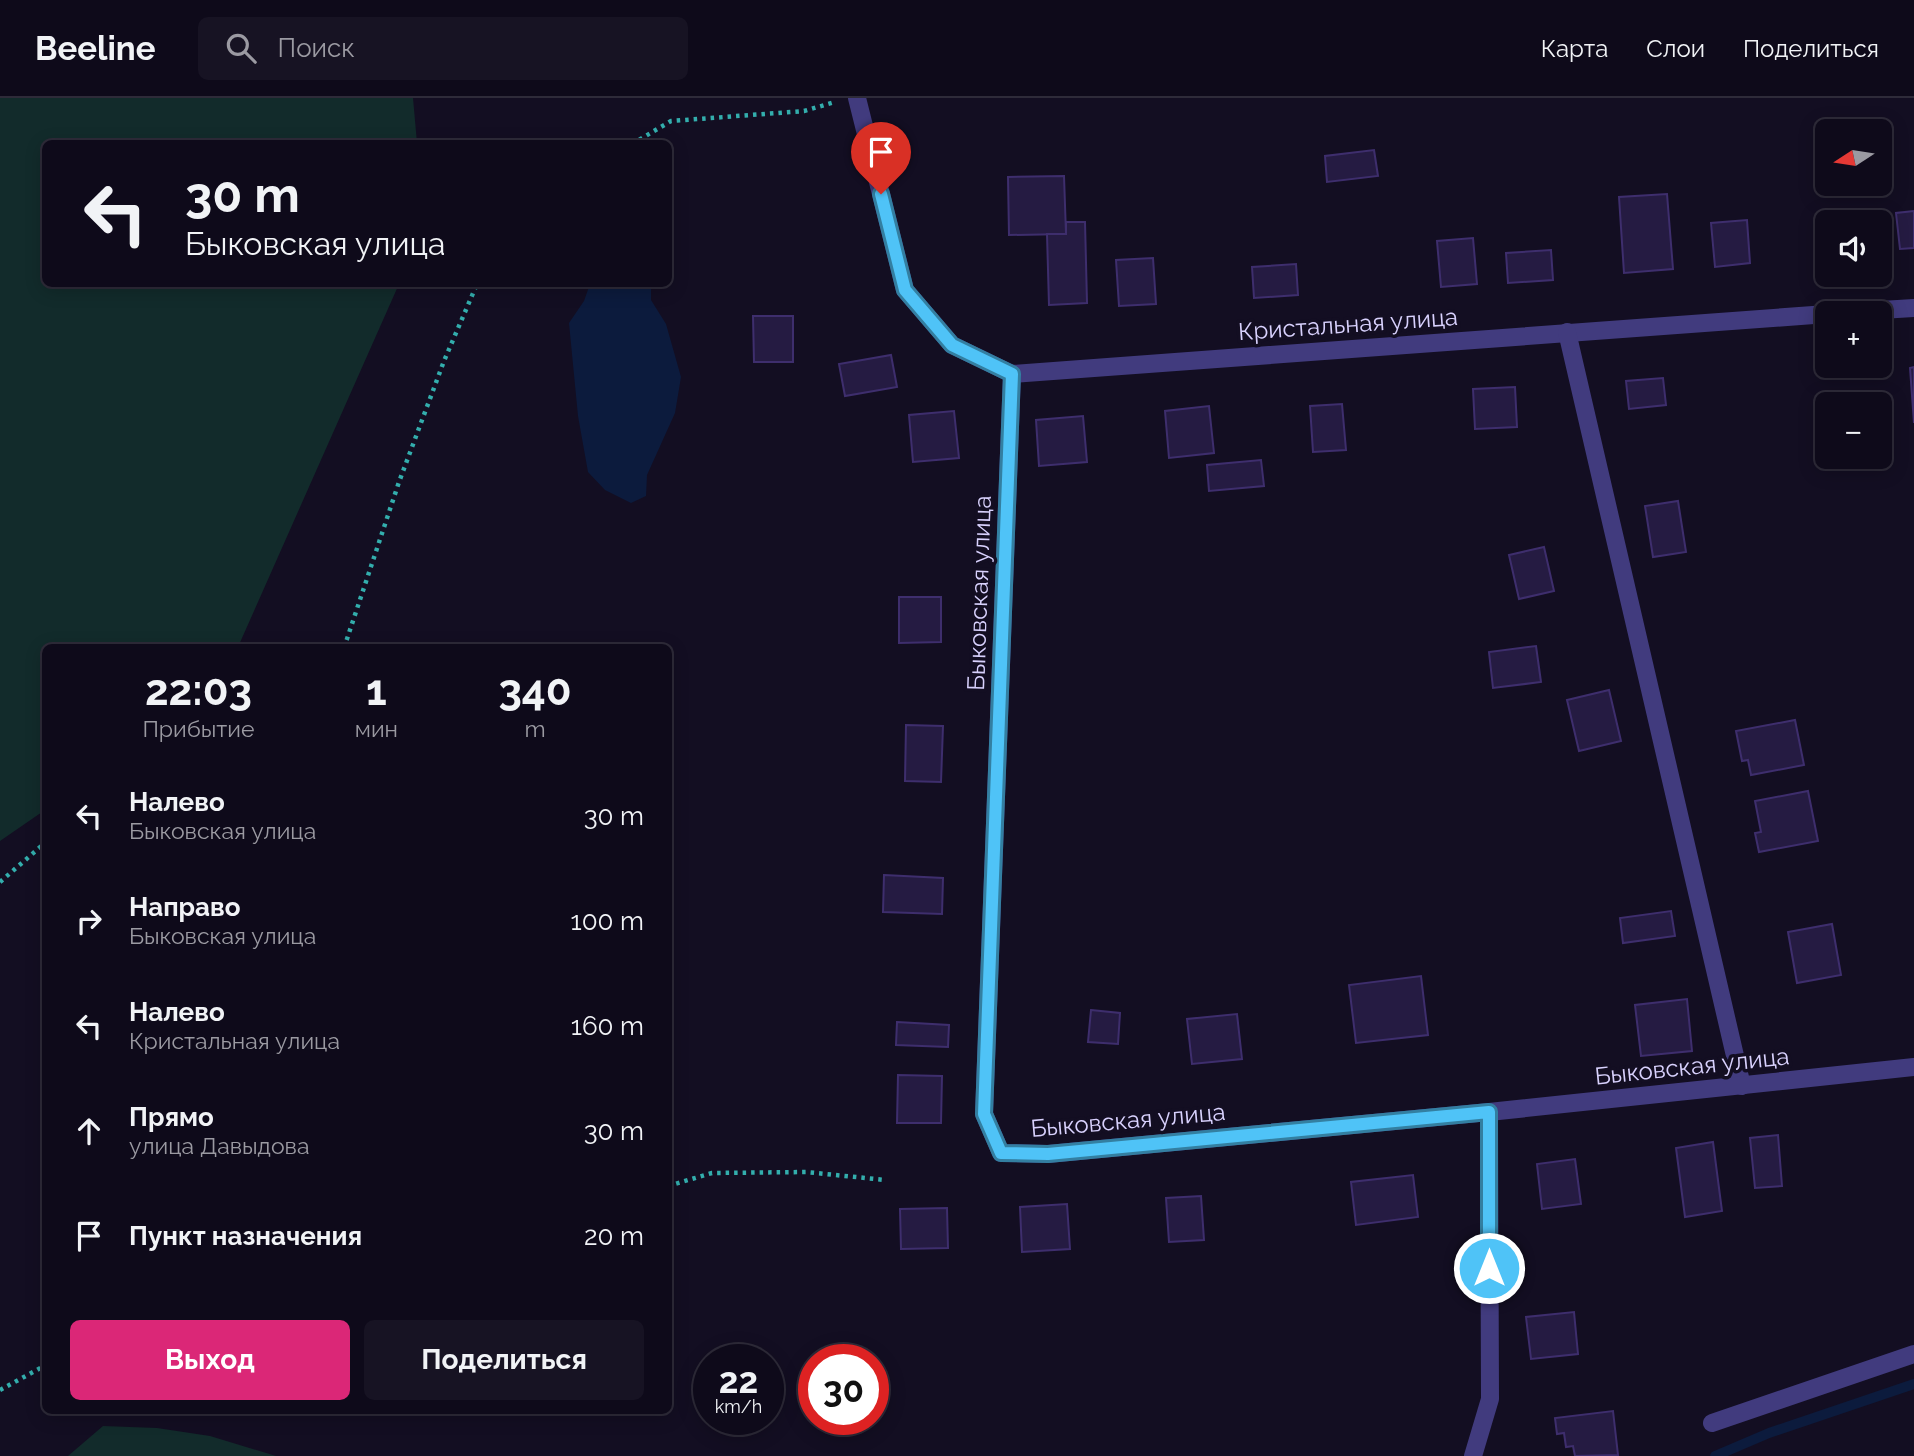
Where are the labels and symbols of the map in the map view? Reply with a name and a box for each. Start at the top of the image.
north arrow [1815,119,1892,196]
pin [851,122,911,194]
street label: Кристальная улица [1237,302,1459,346]
street label: Быковская улица [961,495,997,691]
street label: Быковская улица [1593,1041,1791,1091]
street label: Быковская улица [1029,1097,1227,1143]
position arrow [1452,1231,1526,1305]
speed limit sign: 30 [798,1344,889,1435]

